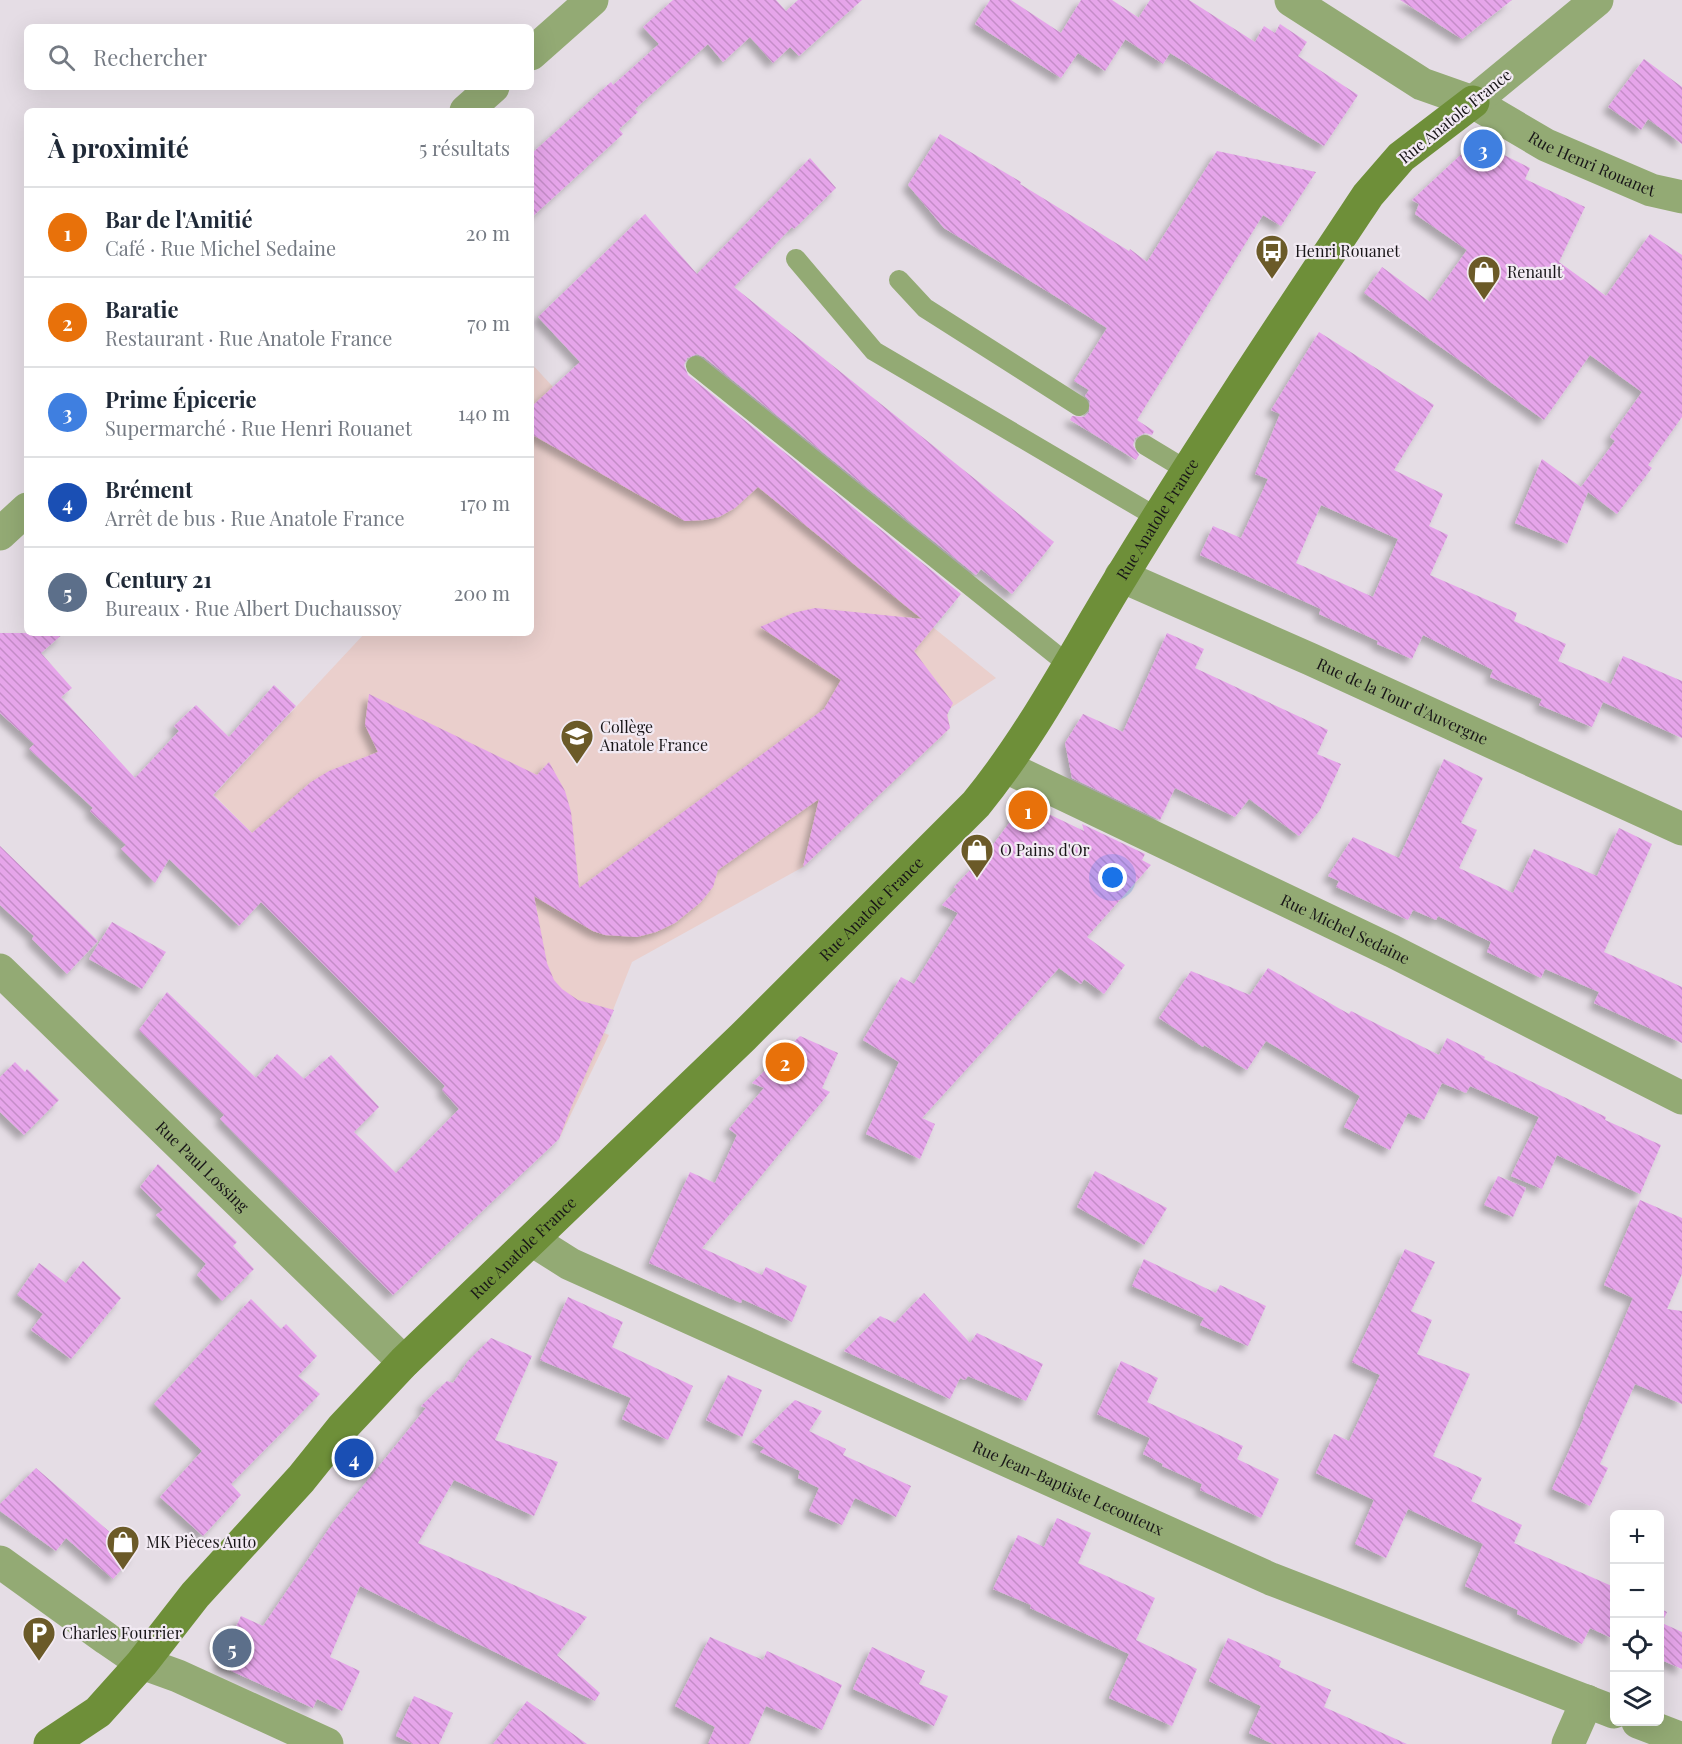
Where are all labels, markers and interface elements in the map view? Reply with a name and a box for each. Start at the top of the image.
search box [24,24,534,90]
icon: search [45,41,78,74]
text: Rechercher [93,42,207,72]
street label: Rue Anatole France [1394,64,1515,168]
pin: 3 [1464,126,1502,172]
street label: Rue Henri Rouanet [1525,126,1657,201]
text: À proximité [48,130,189,165]
text: 5 résultats [419,134,510,161]
text: Bar de l'Amitié [105,204,253,234]
text: 1 [64,219,71,246]
text: 20 m [466,219,510,246]
bus stop icon: Henri Rouanet [1254,233,1290,280]
text: Café · Rue Michel Sedaine [105,234,336,261]
place label: Henri Rouanet [1295,240,1400,261]
shop icon: Renault [1466,254,1502,301]
place label: Renault [1507,261,1563,282]
text: Baratie [105,294,179,324]
text: 2 [62,309,73,336]
text: 70 m [467,309,510,336]
text: Restaurant · Rue Anatole France [105,324,392,351]
text: Prime Épicerie [105,384,257,414]
text: 3 [63,399,72,426]
text: 140 m [458,399,510,426]
text: Supermarché · Rue Henri Rouanet [105,414,412,441]
street label: Rue Anatole France [1111,454,1203,583]
text: Brément [105,474,193,504]
text: 4 [62,489,73,516]
text: 170 m [460,489,510,516]
text: Arrêt de bus · Rue Anatole France [105,504,405,531]
text: Century 21 [105,564,212,594]
text: 5 [63,579,72,606]
text: 200 m [454,579,510,606]
text: Bureaux · Rue Albert Duchaussoy [105,594,402,621]
street label: Rue de la Tour d'Auvergne [1314,653,1492,749]
place label: Collège Anatole France [599,716,708,755]
school or university icon: Collège Anatole France [559,718,595,765]
pin: 1 [1008,788,1048,832]
shop icon: O Pains d'Or [959,832,995,879]
place label: O Pains d'Or [1000,839,1090,860]
street label: Rue Anatole France [814,852,928,965]
your location [1098,863,1127,892]
street label: Rue Michel Sedaine [1278,889,1414,968]
pin: 2 [766,1040,804,1084]
street label: Rue Paul Lossing [152,1116,254,1216]
street label: Rue Anatole France [465,1192,580,1303]
street label: Rue Jean-Baptiste Lecouteux [969,1435,1168,1540]
pin: 4 [334,1436,374,1480]
map controls [1610,1510,1664,1726]
button: + [1610,1510,1664,1564]
shop icon: MK Pièces Auto [105,1524,141,1571]
place label: MK Pièces Auto [146,1531,257,1552]
button: − [1610,1564,1664,1618]
parking icon: Charles Fourrier [21,1615,57,1662]
button: locate [1610,1618,1664,1672]
place label: Charles Fourrier [62,1622,182,1643]
pin: 5 [212,1626,252,1670]
button: layers [1610,1672,1664,1726]

